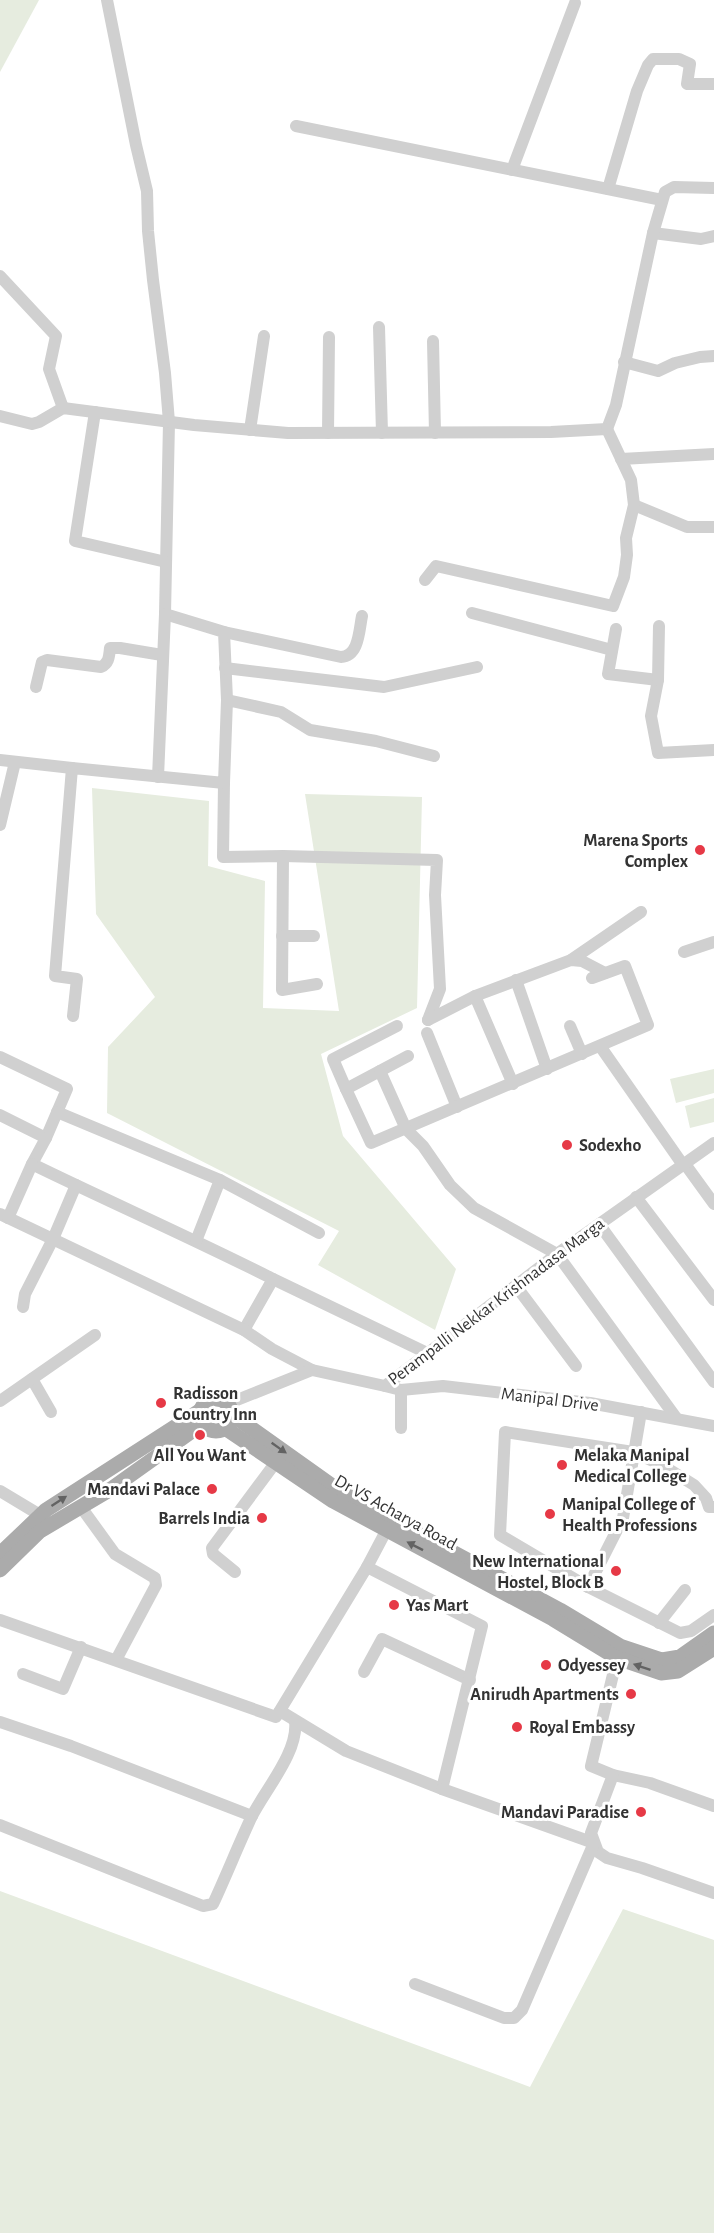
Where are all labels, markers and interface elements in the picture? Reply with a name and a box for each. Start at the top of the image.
place label: Marena Sports Complex [583,832,689,871]
marker: Marena Sports Complex [693,843,707,857]
place label: Sodexho [579,1137,641,1155]
marker: Sodexho [560,1138,574,1152]
street label: Perampalli Nekkar Krishnadasa Marga [385,1215,608,1389]
place label: Radisson Country Inn [173,1385,257,1424]
street label: Manipal Drive [500,1385,600,1415]
marker: Radisson Country Inn [154,1396,168,1410]
marker: All You Want [193,1428,207,1442]
one-way arrow [271,1442,287,1453]
place label: All You Want [154,1447,246,1465]
place label: Melaka Manipal Medical College [574,1447,689,1486]
marker: Melaka Manipal Medical College [555,1458,569,1472]
street label: Dr VS Acharya Road [331,1472,460,1554]
place label: Mandavi Palace [87,1481,200,1499]
marker: Mandavi Palace [205,1482,219,1496]
one-way arrow [51,1496,68,1507]
place label: Manipal College of Health Professions [562,1496,697,1535]
marker: Manipal College of Health Professions [543,1507,557,1521]
place label: Barrels India [158,1510,250,1528]
marker: Barrels India [255,1511,269,1525]
one-way arrow [406,1541,423,1551]
place label: New International Hostel, Block B [472,1553,604,1592]
marker: New International Hostel, Block B [609,1564,623,1578]
place label: Yas Mart [406,1597,468,1615]
marker: Yas Mart [387,1598,401,1612]
place label: Odyessey [558,1657,627,1675]
marker: Odyessey [539,1658,553,1672]
one-way arrow [633,1661,651,1671]
place label: Anirudh Apartments [470,1686,619,1704]
marker: Anirudh Apartments [624,1687,638,1701]
place label: Royal Embassy [529,1719,636,1737]
marker: Royal Embassy [510,1720,524,1734]
place label: Mandavi Paradise [501,1804,629,1822]
marker: Mandavi Paradise [634,1805,648,1819]

